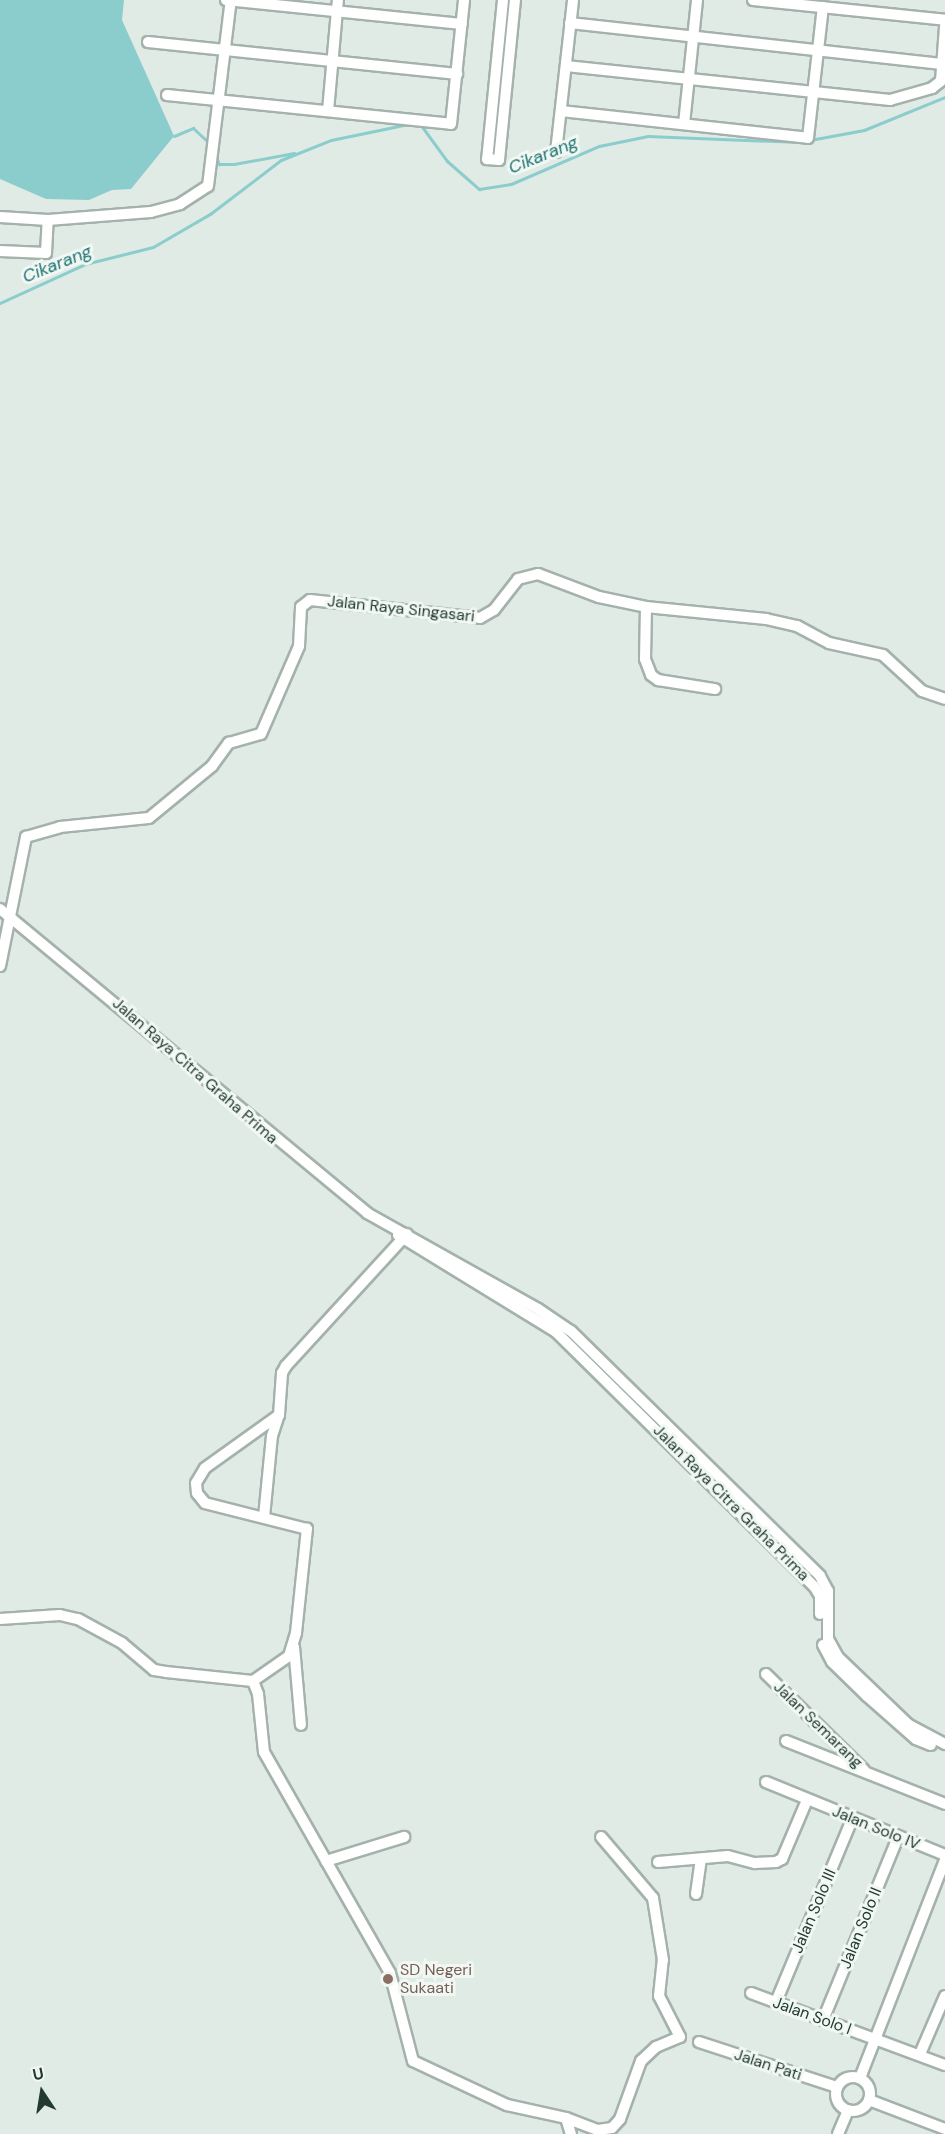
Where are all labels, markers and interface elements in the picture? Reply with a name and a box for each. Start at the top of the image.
water label: Cikarang [505,131,581,179]
water label: Cikarang [19,240,95,288]
street label: Jalan Raya Singasari [326,592,476,626]
street label: Jalan Raya Citra Graha Prima [108,994,282,1148]
street label: Jalan Raya Citra Graha Prima [649,1421,813,1585]
street label: Jalan Semarang [769,1678,867,1772]
street label: Jalan Solo IV [829,1802,923,1854]
street label: Jalan Solo III [788,1866,840,1956]
street label: Jalan Solo II [836,1885,886,1971]
place label: SD Negeri Sukaati [400,1960,472,1998]
marker: SD Negeri Sukaati [381,1972,395,1986]
street label: Jalan Solo I [770,1993,854,2039]
street label: Jalan Pati [732,2045,804,2085]
north arrow [12,2062,72,2122]
text: U [31,2062,46,2085]

